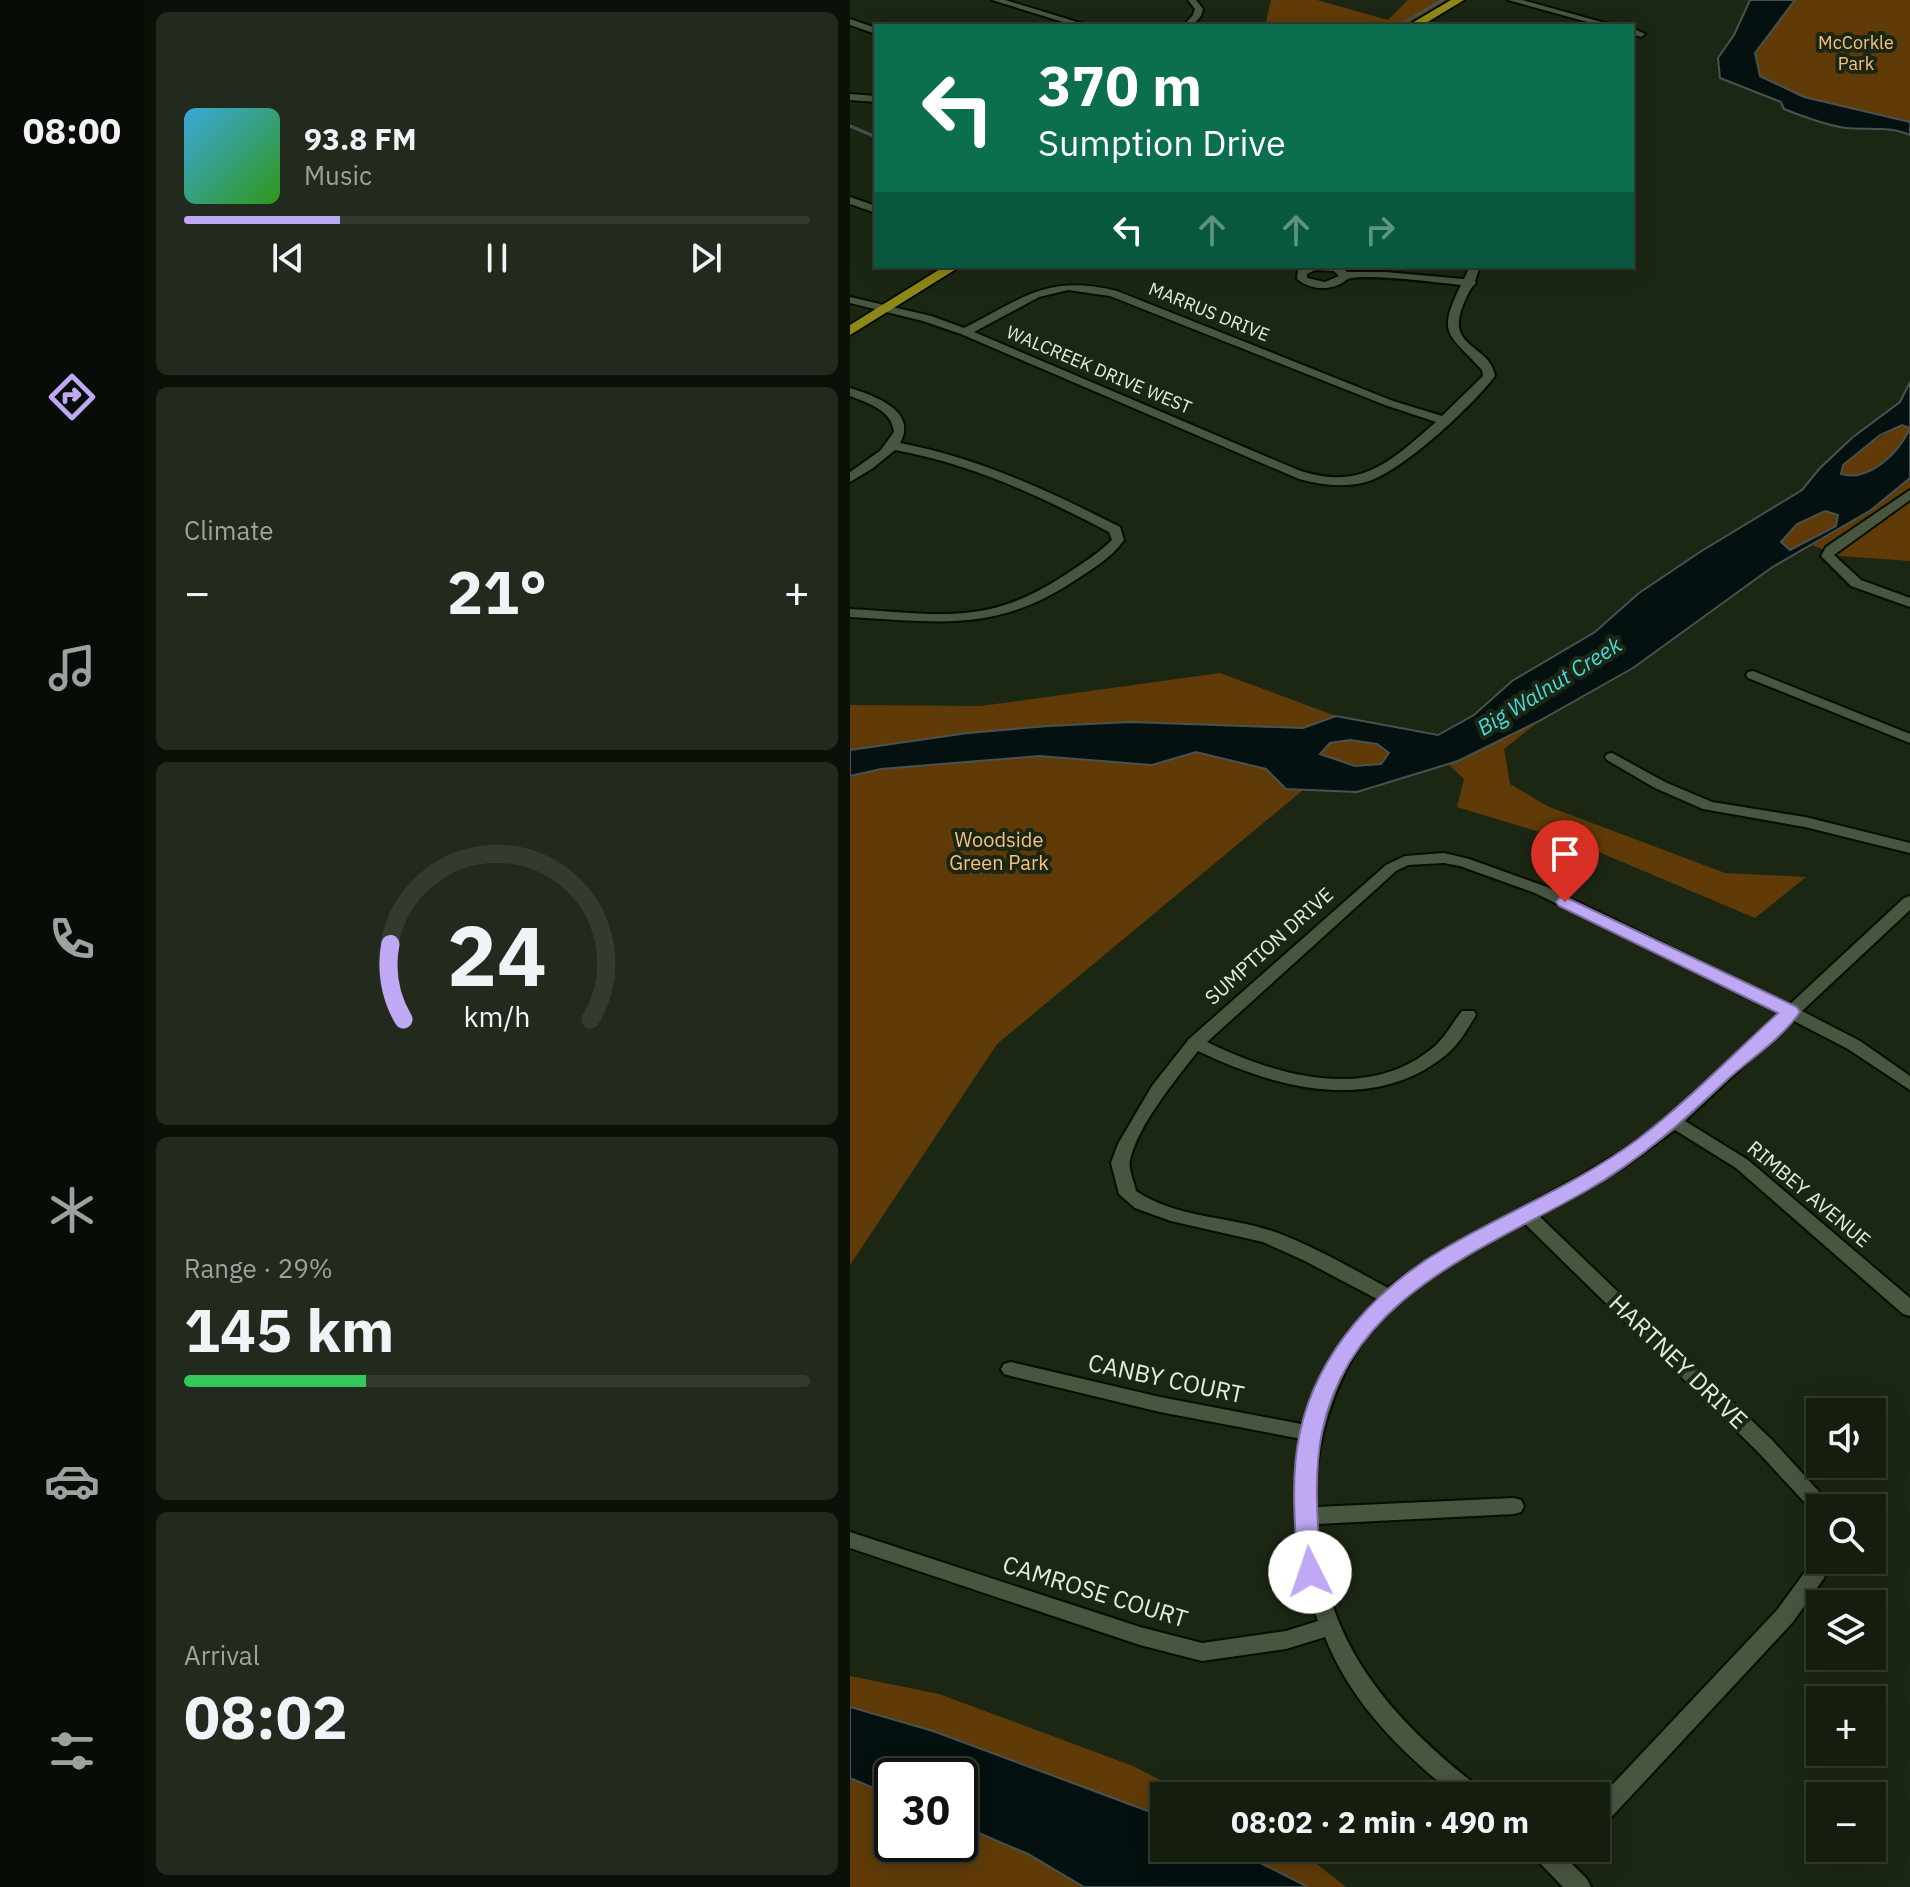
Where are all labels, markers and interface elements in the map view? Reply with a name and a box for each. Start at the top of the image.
park label: McCorkle Park [1818,31,1894,75]
text: 370 m [1038,49,1202,121]
icon: left [906,56,1010,160]
text: 08:00 [23,107,121,154]
text: 93.8 FM [304,119,417,158]
text: Sumption Drive [1038,119,1286,166]
text: Music [304,158,372,192]
icon: left [1106,208,1150,252]
icon: ahead [1190,208,1234,252]
icon: ahead [1274,208,1318,252]
icon: right [1358,208,1402,252]
icon: previous [266,236,310,280]
icon: pause [475,236,519,280]
icon: next [684,236,728,280]
street label: MARRUS DRIVE [1145,277,1273,346]
street label: WALCREEK DRIVE WEST [1003,320,1195,419]
icon: directions [44,369,100,425]
text: Climate [184,513,274,547]
text: 21° [447,552,547,631]
text: − [184,563,210,620]
text: + [784,563,810,620]
water label: Big Walnut Creek [1471,629,1627,742]
icon: music [44,640,100,696]
pin [1531,820,1599,902]
park label: Woodside Green Park [949,826,1049,876]
icon: arrive [1543,832,1587,876]
street label: SUMPTION DRIVE [1199,881,1339,1011]
text: 24 [447,900,547,1008]
icon: phone [44,911,100,967]
text: km/h [463,998,531,1035]
street label: RIMBEY AVENUE [1742,1134,1877,1253]
icon: climate [44,1182,100,1238]
text: Range · 29% [184,1251,333,1285]
street label: HARTNEY DRIVE [1603,1287,1755,1436]
text: 145 km [184,1290,394,1369]
street label: CANBY COURT [1085,1346,1247,1410]
map controls [1806,1398,1886,1862]
button: sound [1806,1398,1886,1478]
icon: car [44,1453,100,1509]
button: search [1806,1494,1886,1574]
position arrow [1268,1530,1352,1614]
street label: CAMROSE COURT [999,1548,1192,1634]
button: layers [1806,1590,1886,1670]
text: Arrival [184,1638,260,1672]
text: 08:02 [184,1677,348,1756]
button: + [1806,1686,1886,1766]
icon: filters [44,1723,100,1779]
speed limit sign: 30 [874,1758,978,1862]
button: − [1806,1782,1886,1862]
text: 08:02 · 2 min · 490 m [1231,1802,1529,1841]

